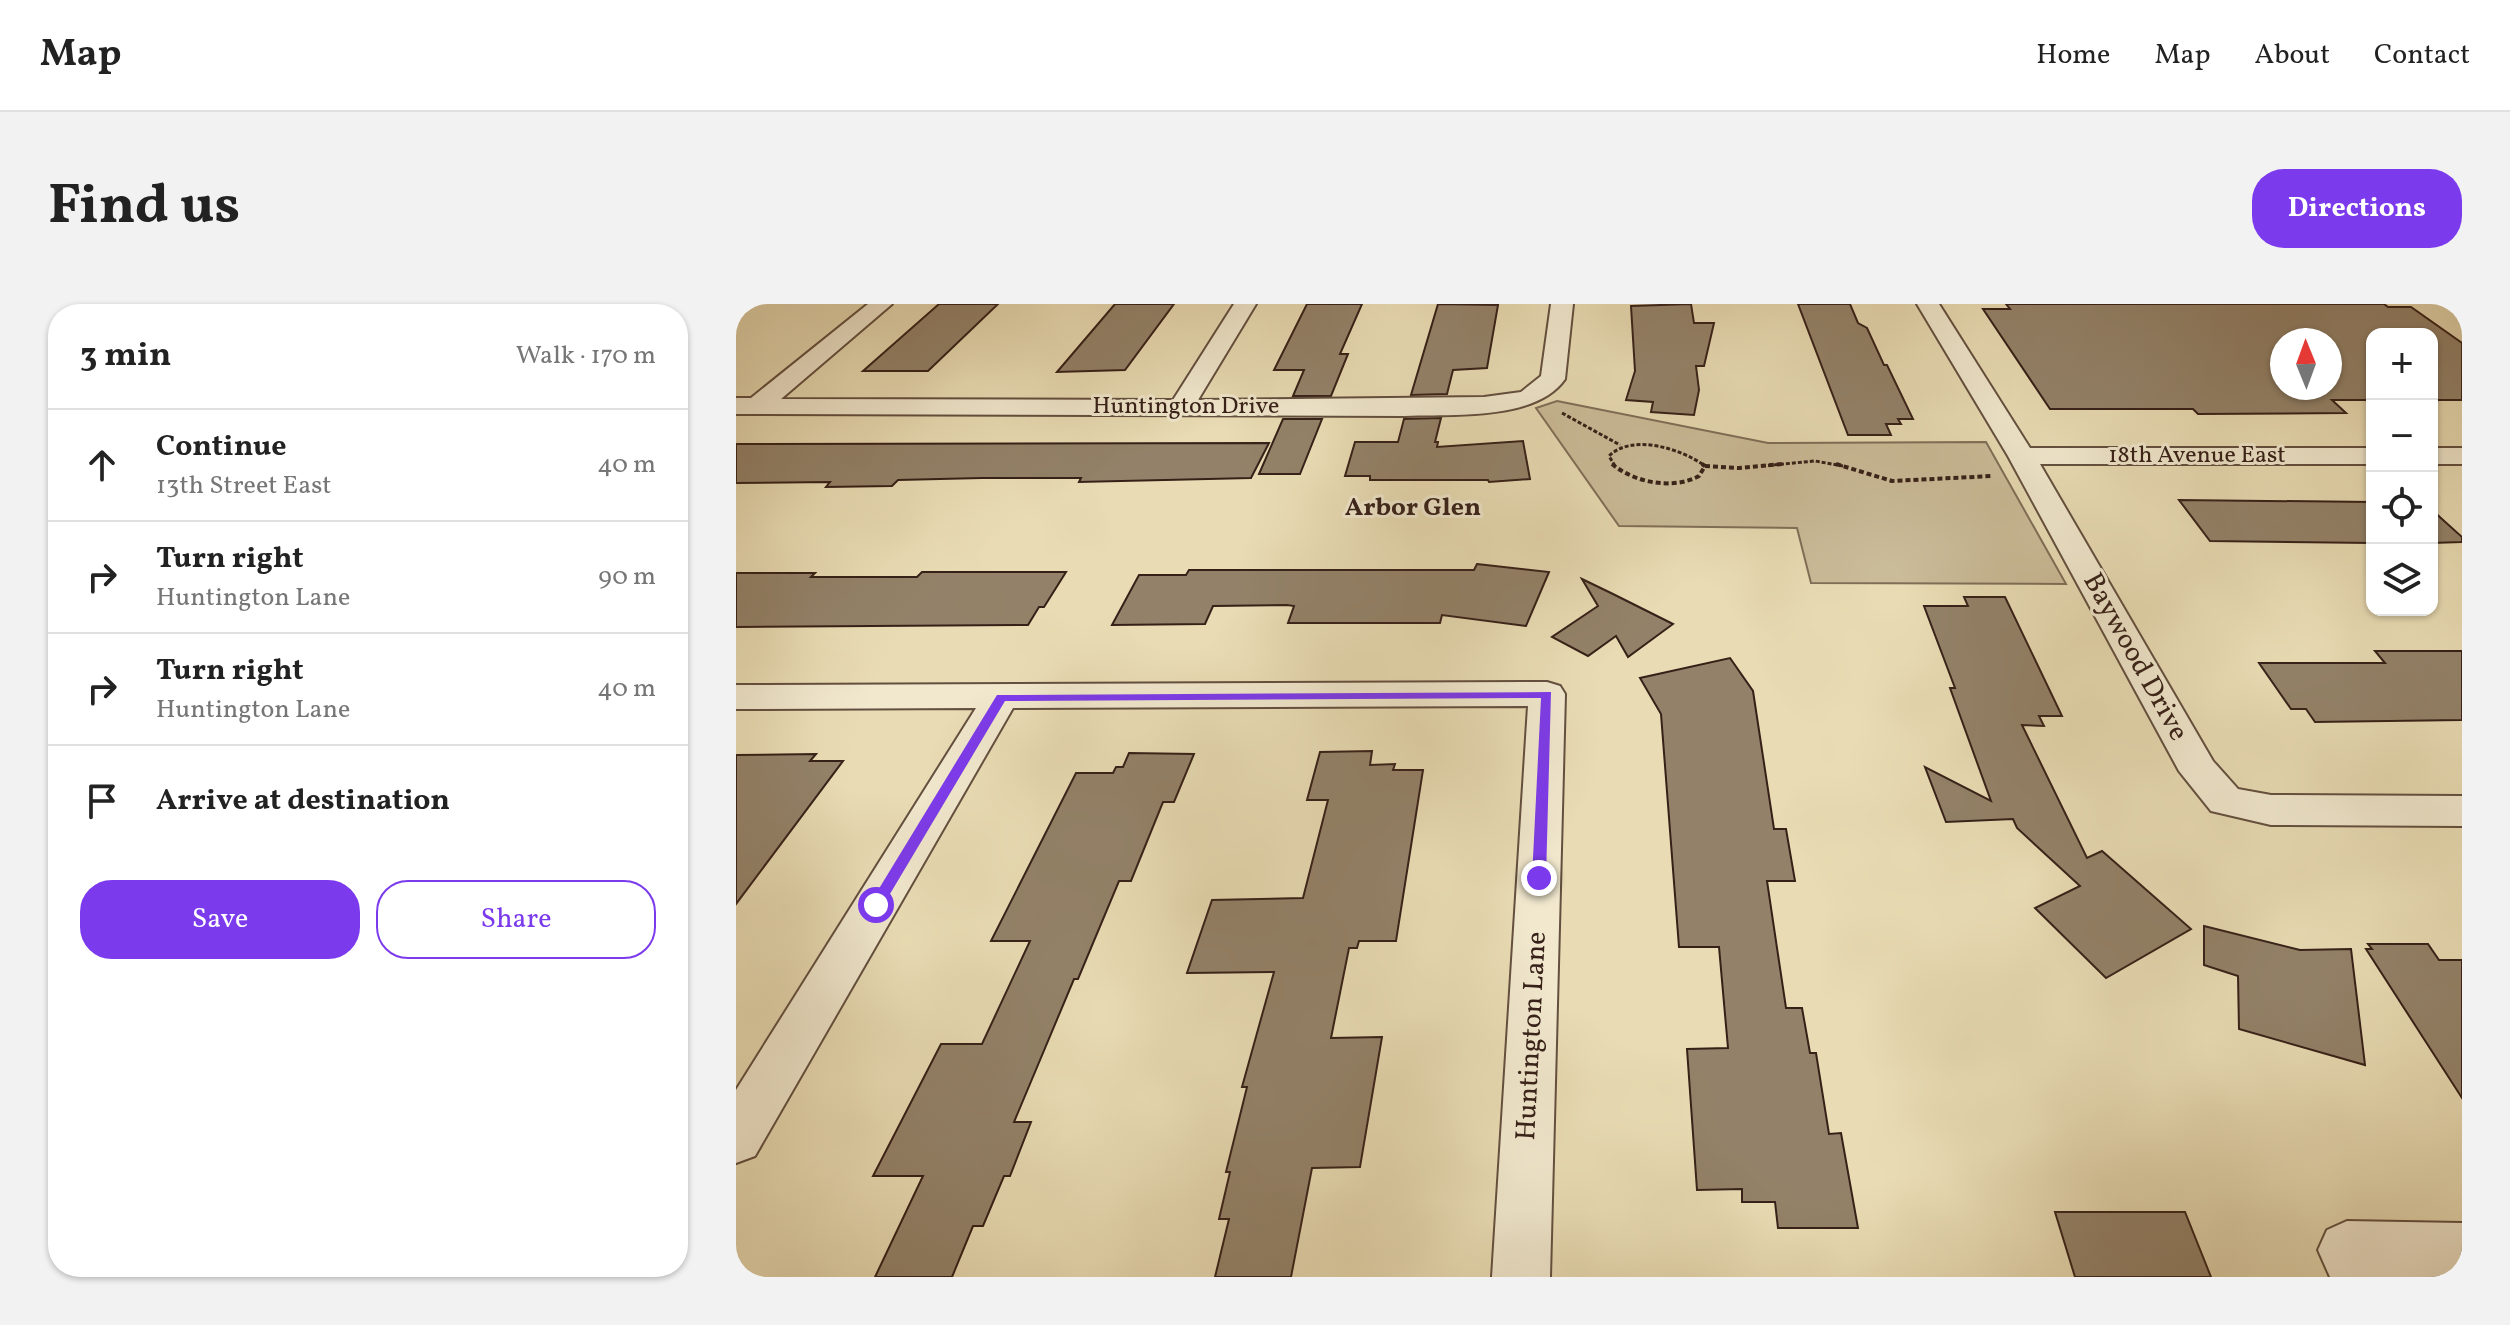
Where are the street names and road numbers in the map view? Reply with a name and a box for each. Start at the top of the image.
street label: Huntington Drive [1093,390,1279,424]
street label: 18th Avenue East [2108,439,2286,473]
street label: Baywood Drive [2073,566,2197,748]
street label: Huntington Lane [1507,930,1557,1142]

